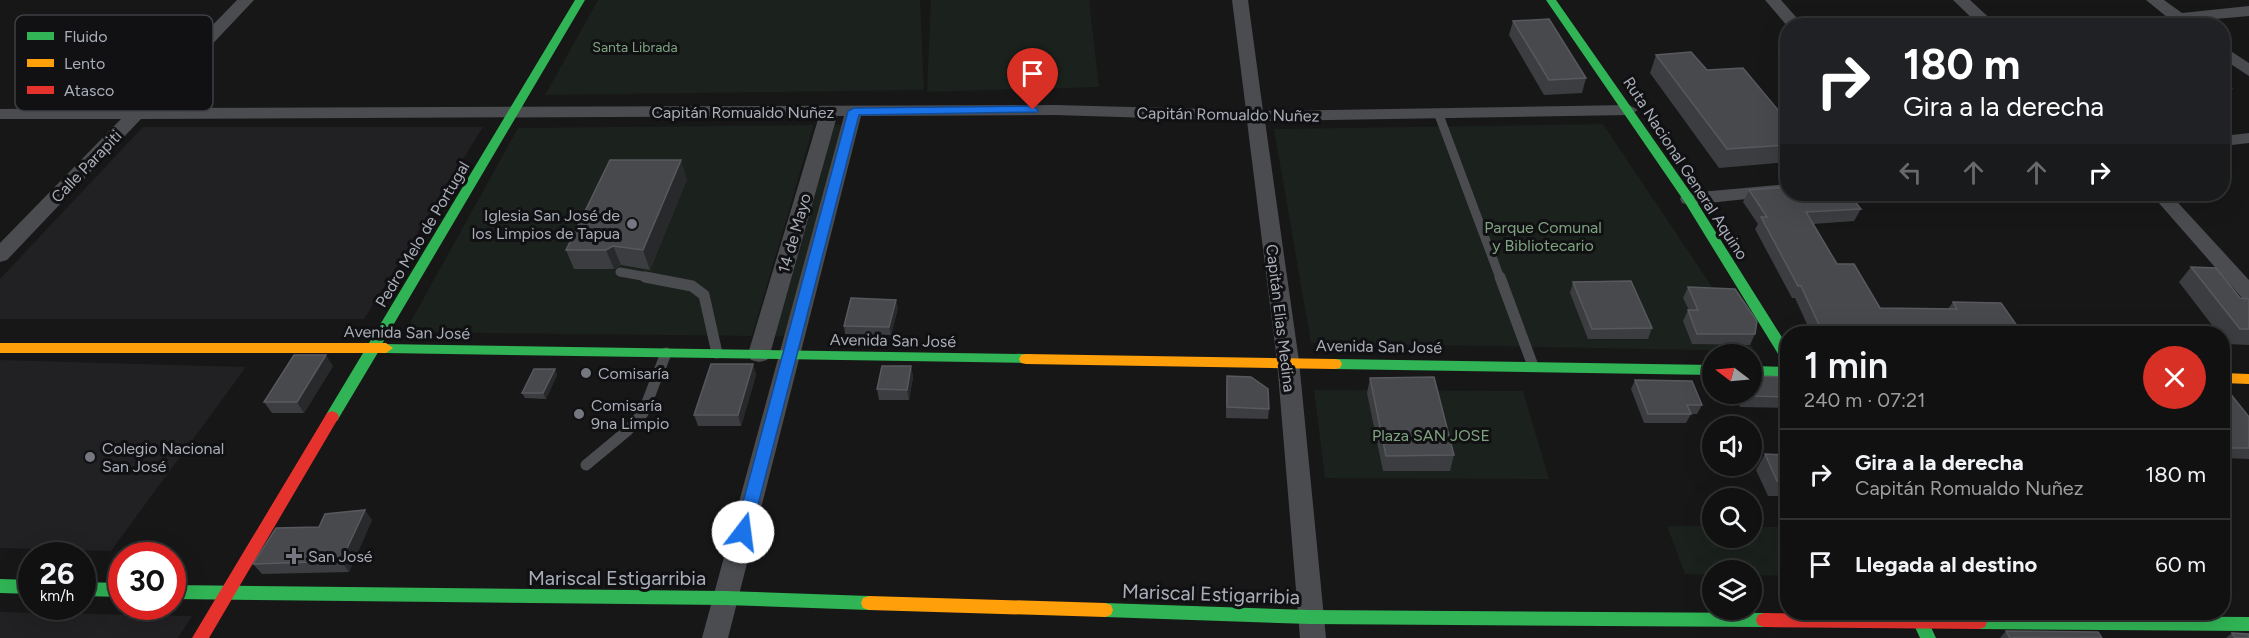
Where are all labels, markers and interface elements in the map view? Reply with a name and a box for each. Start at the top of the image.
legend [15,15,213,111]
text: Fluido [64,27,108,46]
park label: Santa Librada [592,39,678,56]
text: 180 m [1903,39,2020,90]
icon: right [1804,42,1882,120]
pin [1007,48,1058,110]
text: Lento [64,54,105,73]
icon: arrive [1016,57,1049,90]
street label: Ruta Nacional General Aquino [1619,73,1752,263]
text: Atasco [64,81,114,100]
text: Gira a la derecha [1903,90,2104,123]
street label: Capitán Romualdo Nuñez [652,103,835,122]
street label: Capitán Romualdo Nuñez [1136,103,1320,126]
street label: Calle Parapiti [47,126,126,206]
icon: left [1894,156,1927,189]
icon: ahead [1957,156,1990,189]
icon: ahead [2020,156,2053,189]
icon: right [2083,156,2116,189]
street label: Pedro Melo de Portugal [371,158,474,311]
street label: 14 de Mayo [774,191,815,275]
place label: Iglesia San José de los Limpios de Tapua [472,206,620,243]
marker: Iglesia San José de los Limpios de Tapua [625,217,639,231]
park label: Parque Comunal y Bibliotecario [1484,218,1602,255]
street label: Capitán Elias Medina [1262,243,1299,393]
street label: Avenida San José [344,322,471,343]
street label: Avenida San José [830,330,957,351]
street label: Avenida San José [1316,336,1443,357]
north arrow [1702,344,1762,404]
map controls [1702,344,1762,620]
text: 1 min [1804,344,1888,387]
button: close [2143,346,2206,409]
place label: Comisaría [598,364,669,383]
marker: Comisaría [579,366,593,380]
text: 240 m · 07:21 [1804,388,1925,412]
place label: Comisaría 9na Limpio [591,396,669,433]
marker: Comisaría 9na Limpio [572,407,586,421]
button: sound [1702,416,1762,476]
park label: Plaza SAN JOSE [1372,426,1490,445]
place label: Colegio Nacional San José [102,439,224,476]
text: Gira a la derecha [1855,449,2024,476]
marker: Colegio Nacional San José [83,450,97,464]
icon: right [1804,458,1837,491]
text: 180 m [2145,461,2206,488]
text: Capitán Romualdo Nuñez [1855,476,2084,500]
button: search [1702,488,1762,548]
position arrow [711,500,775,564]
speed limit sign: 30 [108,542,186,620]
marker: San José [285,547,303,565]
place label: San José [308,547,373,566]
icon: arrive [1804,548,1837,581]
text: Llegada al destino [1855,551,2037,578]
text: 60 m [2155,551,2206,578]
text: 26 [40,555,74,592]
button: layers [1702,560,1762,620]
street label: Mariscal Estigarribia [528,566,706,590]
street label: Mariscal Estigarribia [1122,579,1300,609]
text: km/h [40,587,74,605]

